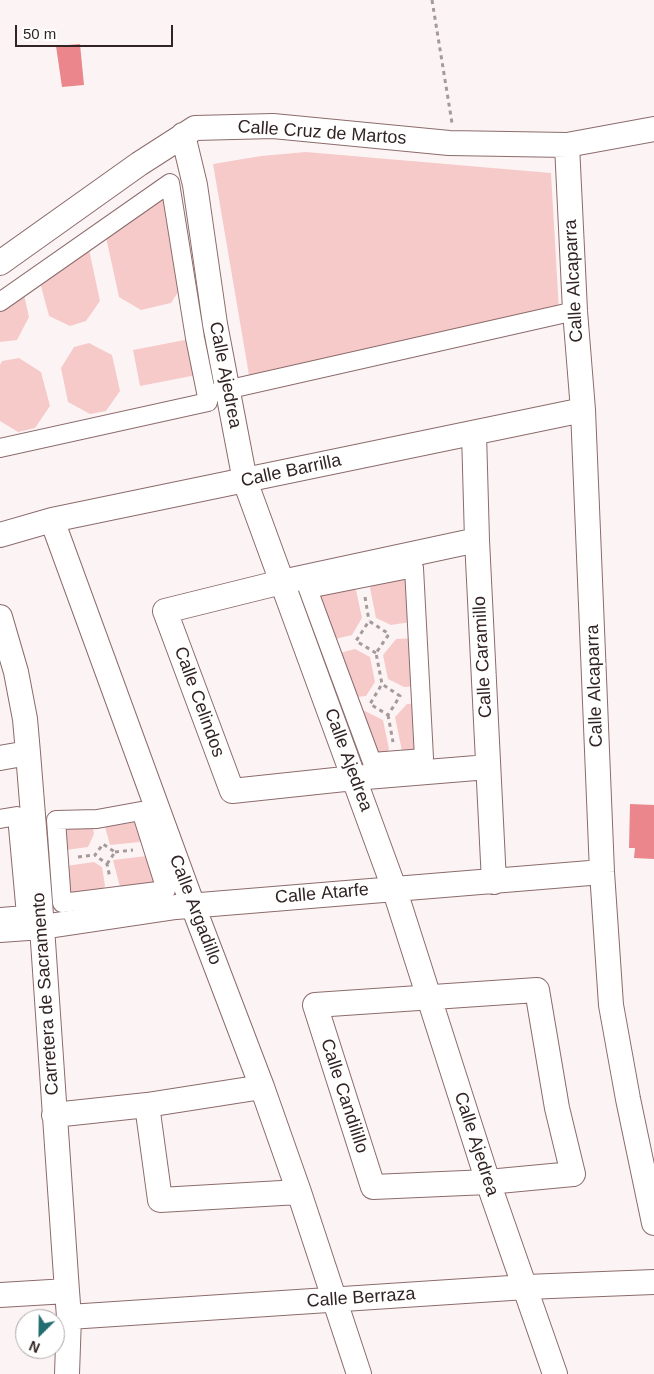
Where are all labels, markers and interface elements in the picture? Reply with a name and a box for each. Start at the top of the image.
scale bar [18,15,175,47]
text: 50 m [23,25,56,42]
street label: Calle Cruz de Martos [237,116,407,150]
street label: Calle Alcaparra [560,219,588,343]
street label: Calle Ajedrea [204,320,246,430]
street label: Calle Barrilla [239,450,343,492]
street label: Calle Caramillo [469,596,497,718]
street label: Calle Alcaparra [582,624,608,748]
street label: Calle Celindos [169,644,229,760]
street label: Calle Ajedrea [319,706,377,814]
street label: Calle Argadillo [164,852,226,968]
street label: Calle Atarfe [274,879,370,909]
street label: Carretera de Sacramento [28,892,64,1096]
street label: Calle Candilillo [315,1036,373,1156]
street label: Calle Ajedrea [449,1089,503,1199]
street label: Calle Berraza [306,1283,416,1313]
north arrow [15,1309,65,1359]
text: N [27,1338,42,1356]

